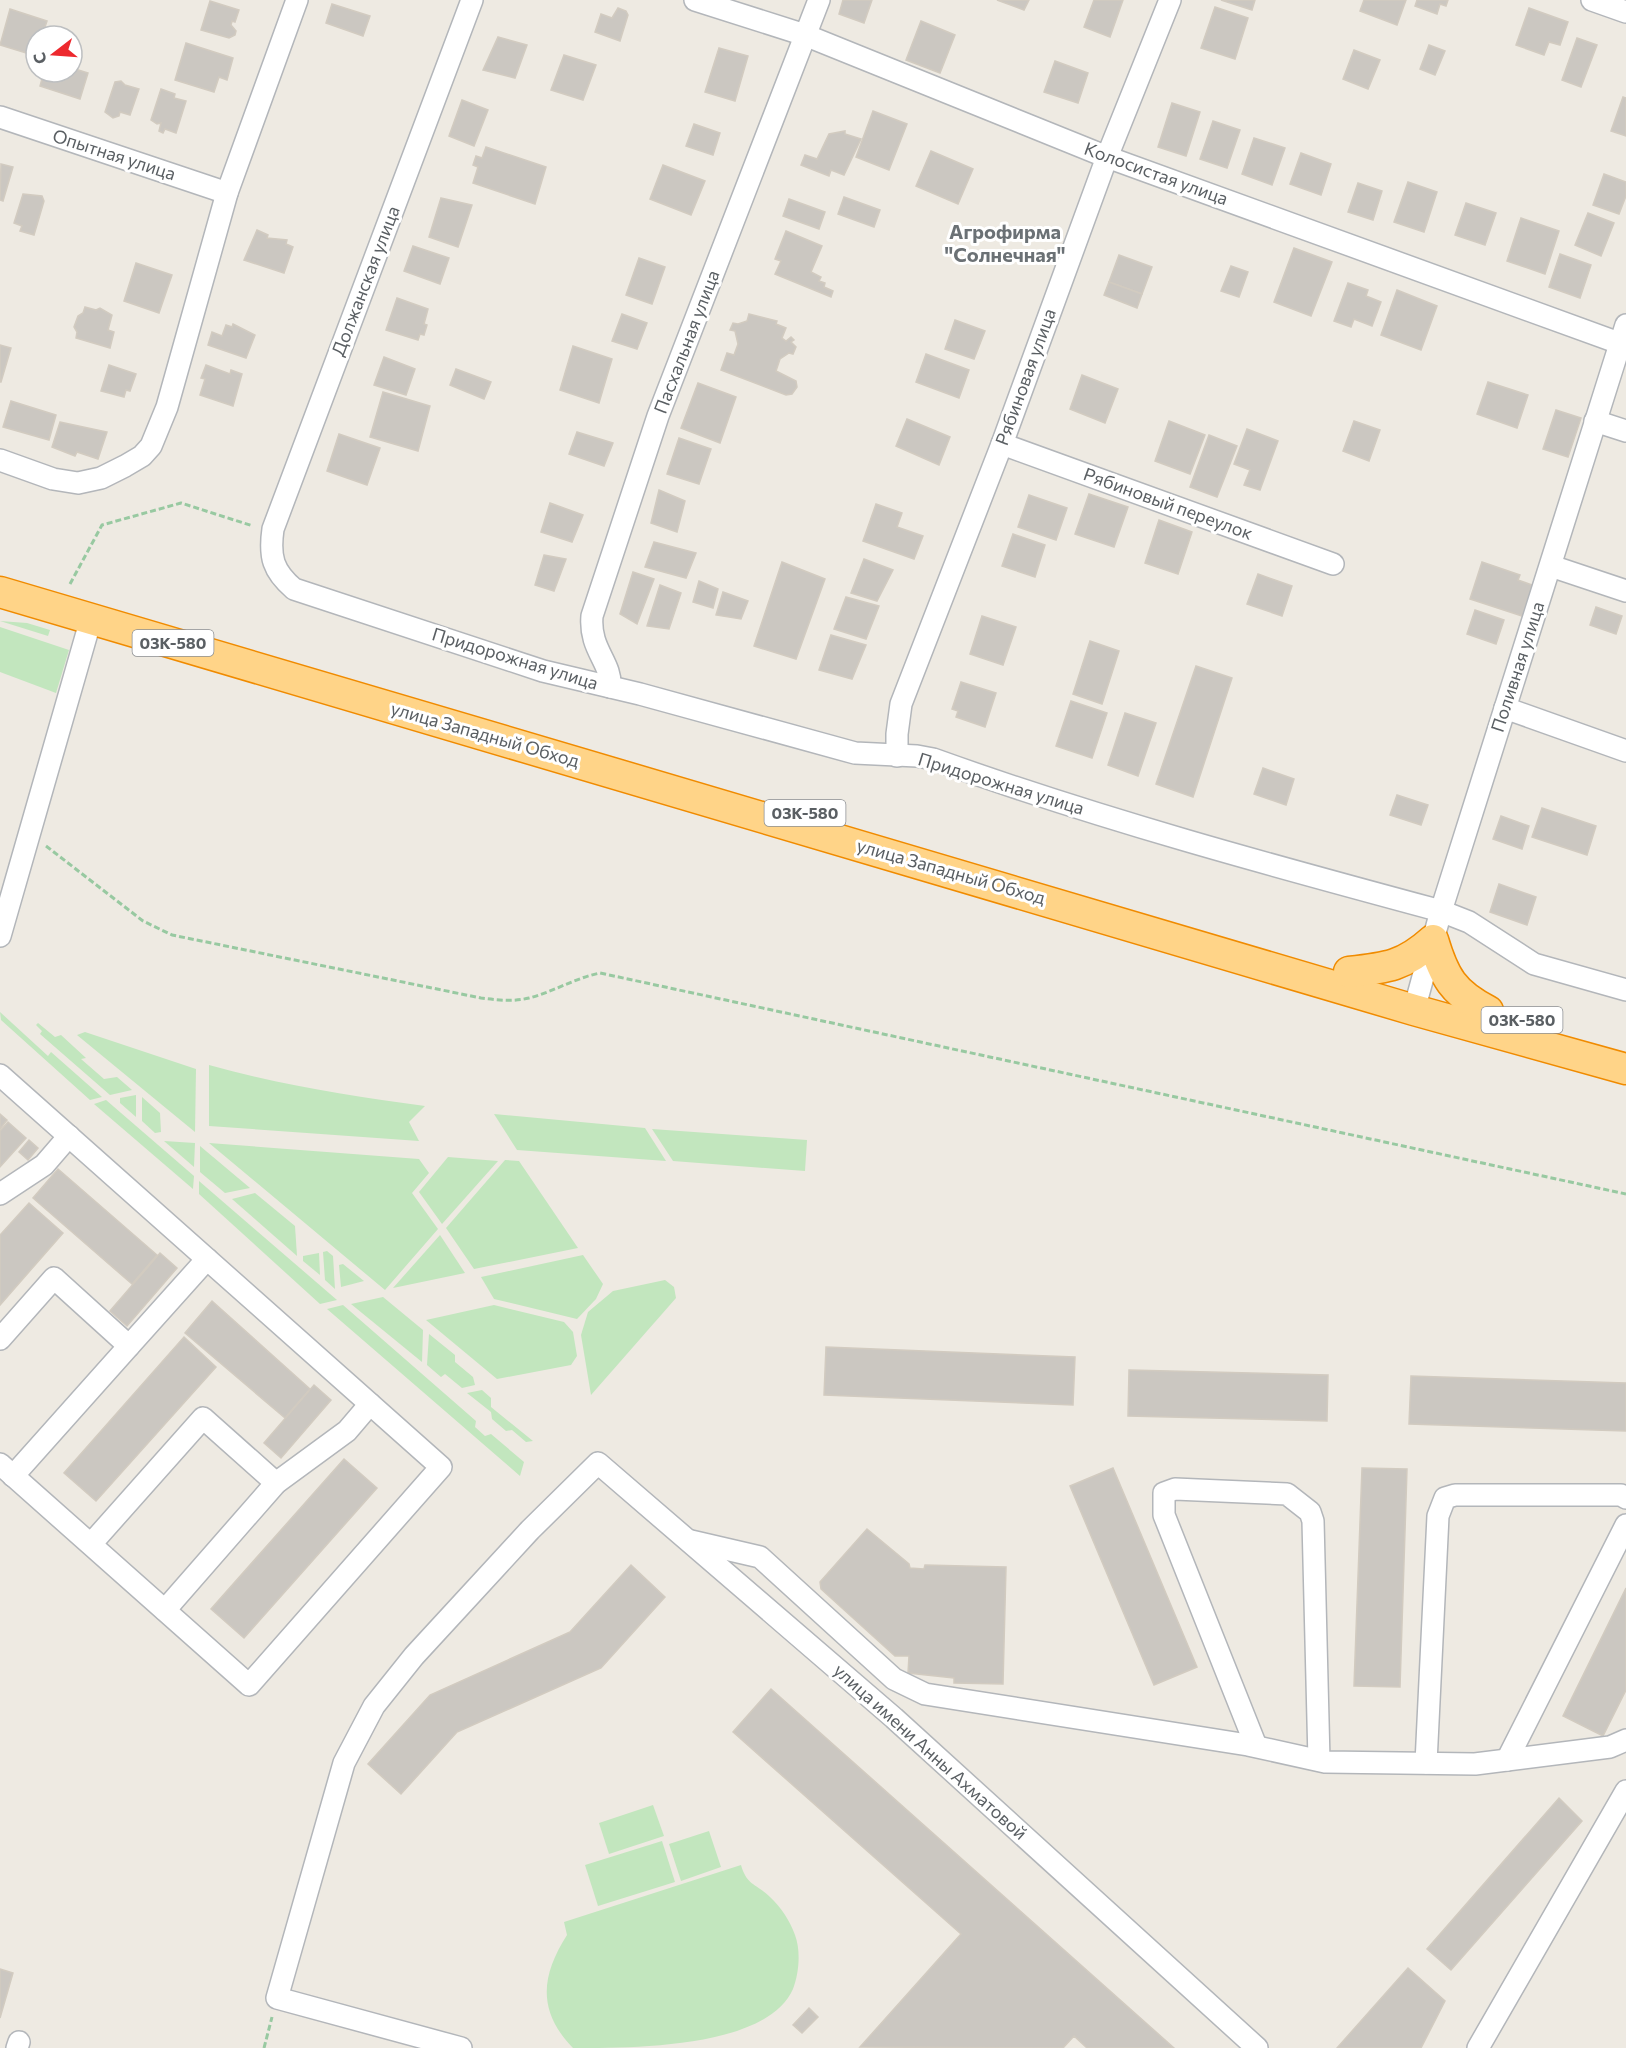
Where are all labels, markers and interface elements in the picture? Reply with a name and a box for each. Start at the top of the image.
north arrow [24,24,84,84]
text: С [28,50,50,67]
street label: Опытная улица [50,124,179,184]
street label: Колосистая улица [1081,137,1231,209]
street label: Должанская улица [326,202,404,359]
district label: Агрофирма "Солнечная" [944,219,1066,266]
street label: Пасхальная улица [649,267,724,417]
street label: Рябиновая улица [990,305,1060,448]
street label: Рябиновый переулок [1081,462,1256,544]
street label: Поливная улица [1486,599,1549,735]
street label: Придорожная улица [430,622,601,694]
road number: 03К-580 [132,630,213,656]
street label: улица Западный Обход [388,697,583,772]
street label: Придорожная улица [916,747,1087,819]
road number: 03К-580 [764,800,846,826]
street label: улица Западный Обход [854,834,1049,909]
road number: 03К-580 [1482,1007,1562,1033]
street label: улица имени Анны Ахматовой [829,1659,1032,1844]

